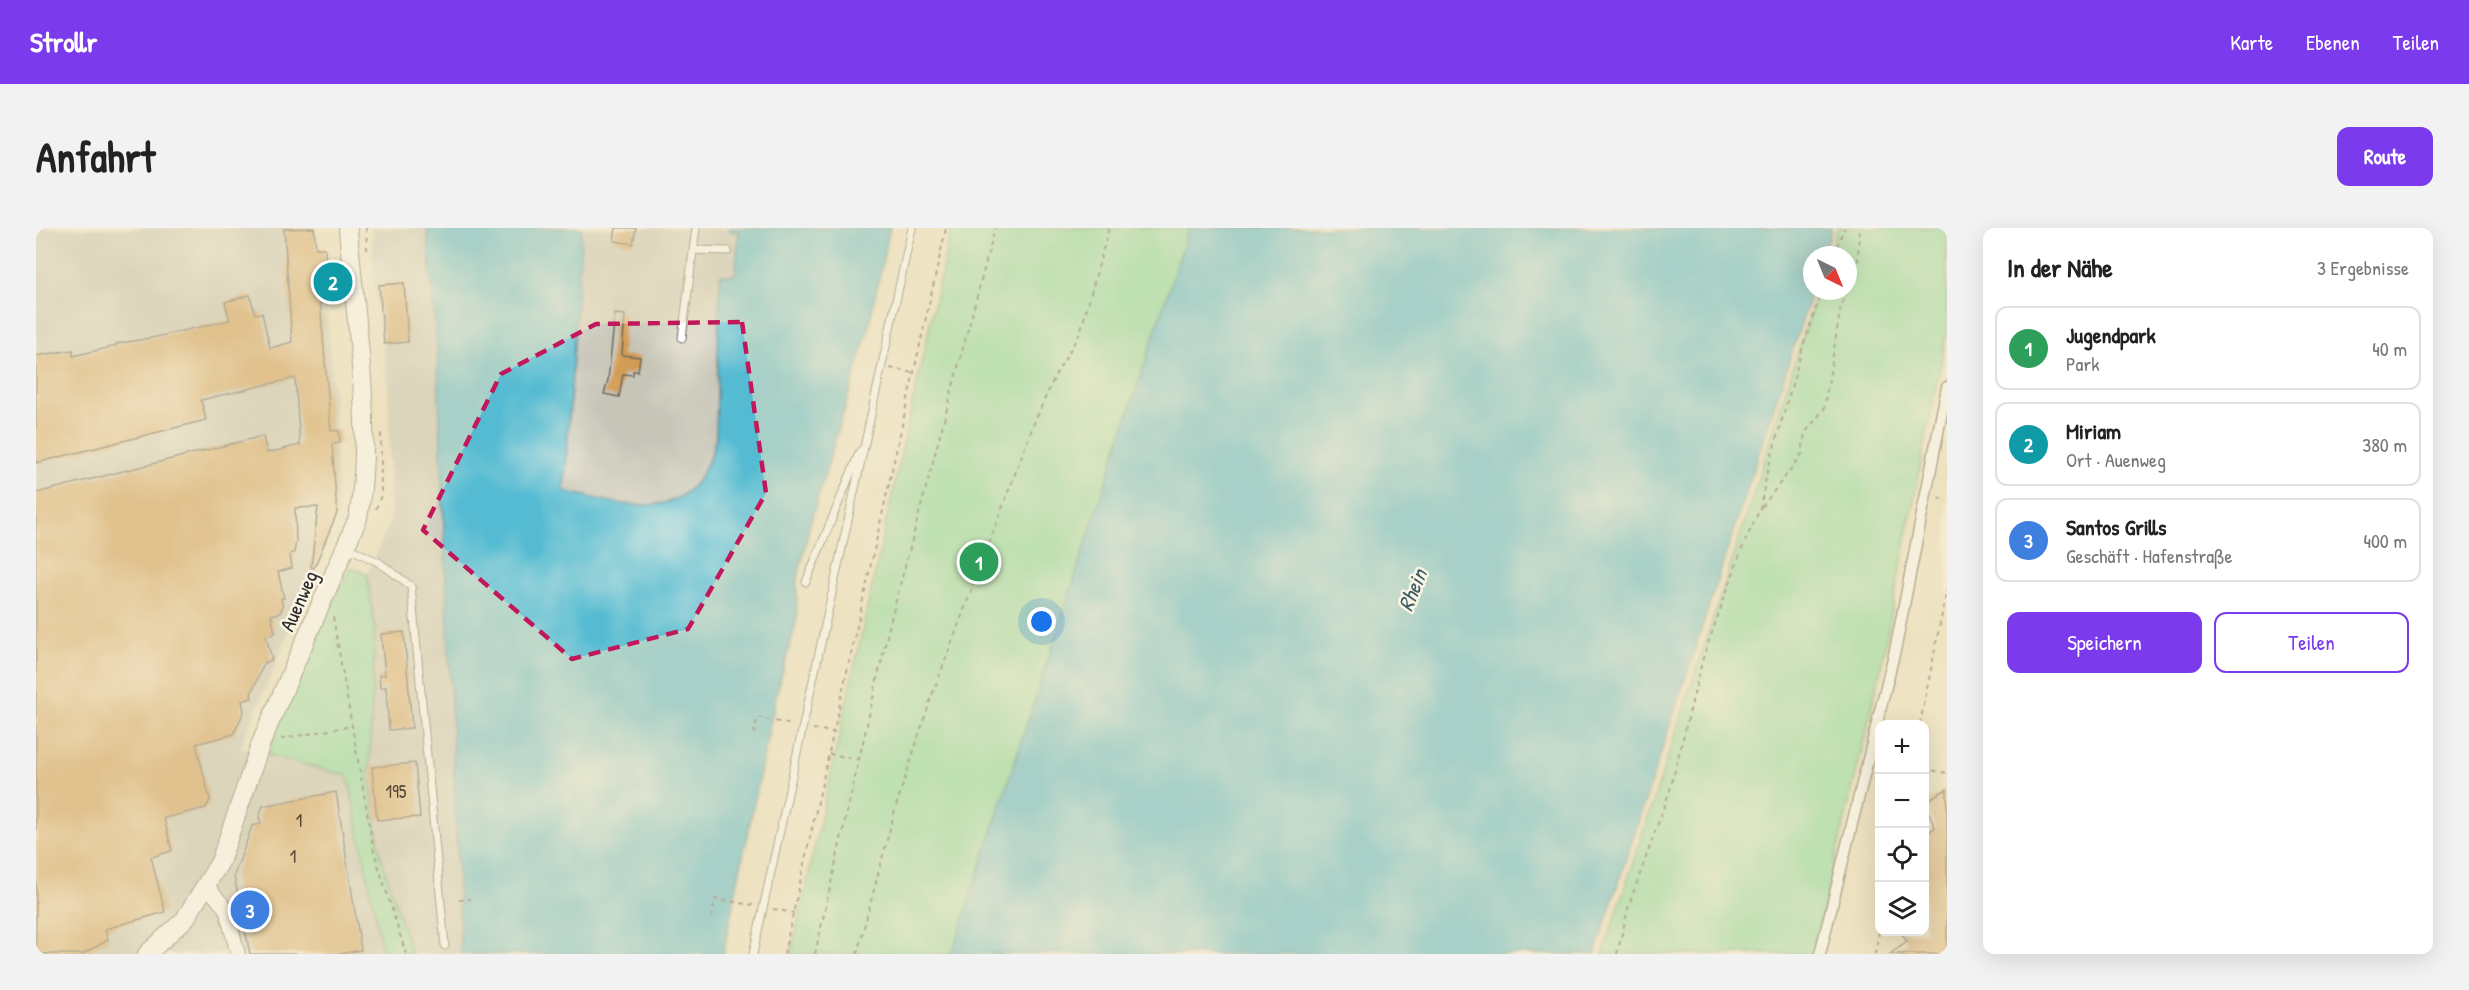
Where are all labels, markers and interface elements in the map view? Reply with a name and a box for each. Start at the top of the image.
text: Strollr [30,23,97,61]
text: Karte [2230,28,2273,57]
text: Ebenen [2306,28,2360,57]
text: Teilen [2393,28,2439,57]
button: Route [2337,127,2433,186]
text: Anfahrt [36,128,155,185]
north arrow [1803,246,1857,300]
text: In der Nähe [2007,250,2113,285]
text: 3 Ergebnisse [2317,254,2409,281]
pin: 2 [314,260,352,304]
text: Jugendpark [2066,320,2156,350]
text: 1 [2025,335,2032,362]
text: 40 m [2372,335,2407,362]
text: Park [2066,350,2099,377]
text: Miriam [2066,416,2121,446]
text: 2 [2024,431,2033,458]
text: 380 m [2362,431,2407,458]
text: Ort · Auenweg [2066,446,2166,473]
text: Santos Grills [2066,512,2167,542]
text: 3 [2024,527,2033,554]
text: 400 m [2363,527,2407,554]
pin: 1 [960,540,998,584]
text: Geschäft · Hafenstraße [2066,542,2233,569]
water label: Rhein [1390,563,1435,615]
street label: Auenweg [272,566,325,636]
your location [1027,607,1056,636]
button: Speichern [2007,612,2202,673]
button: Teilen [2214,612,2409,673]
map controls [1875,720,1929,936]
button: + [1875,720,1929,774]
button: − [1875,774,1929,828]
house number: 195 [386,779,407,804]
house number: 1 [296,808,302,833]
button: locate [1875,828,1929,882]
house number: 1 [290,844,296,869]
button: layers [1875,882,1929,936]
pin: 3 [230,888,270,932]

